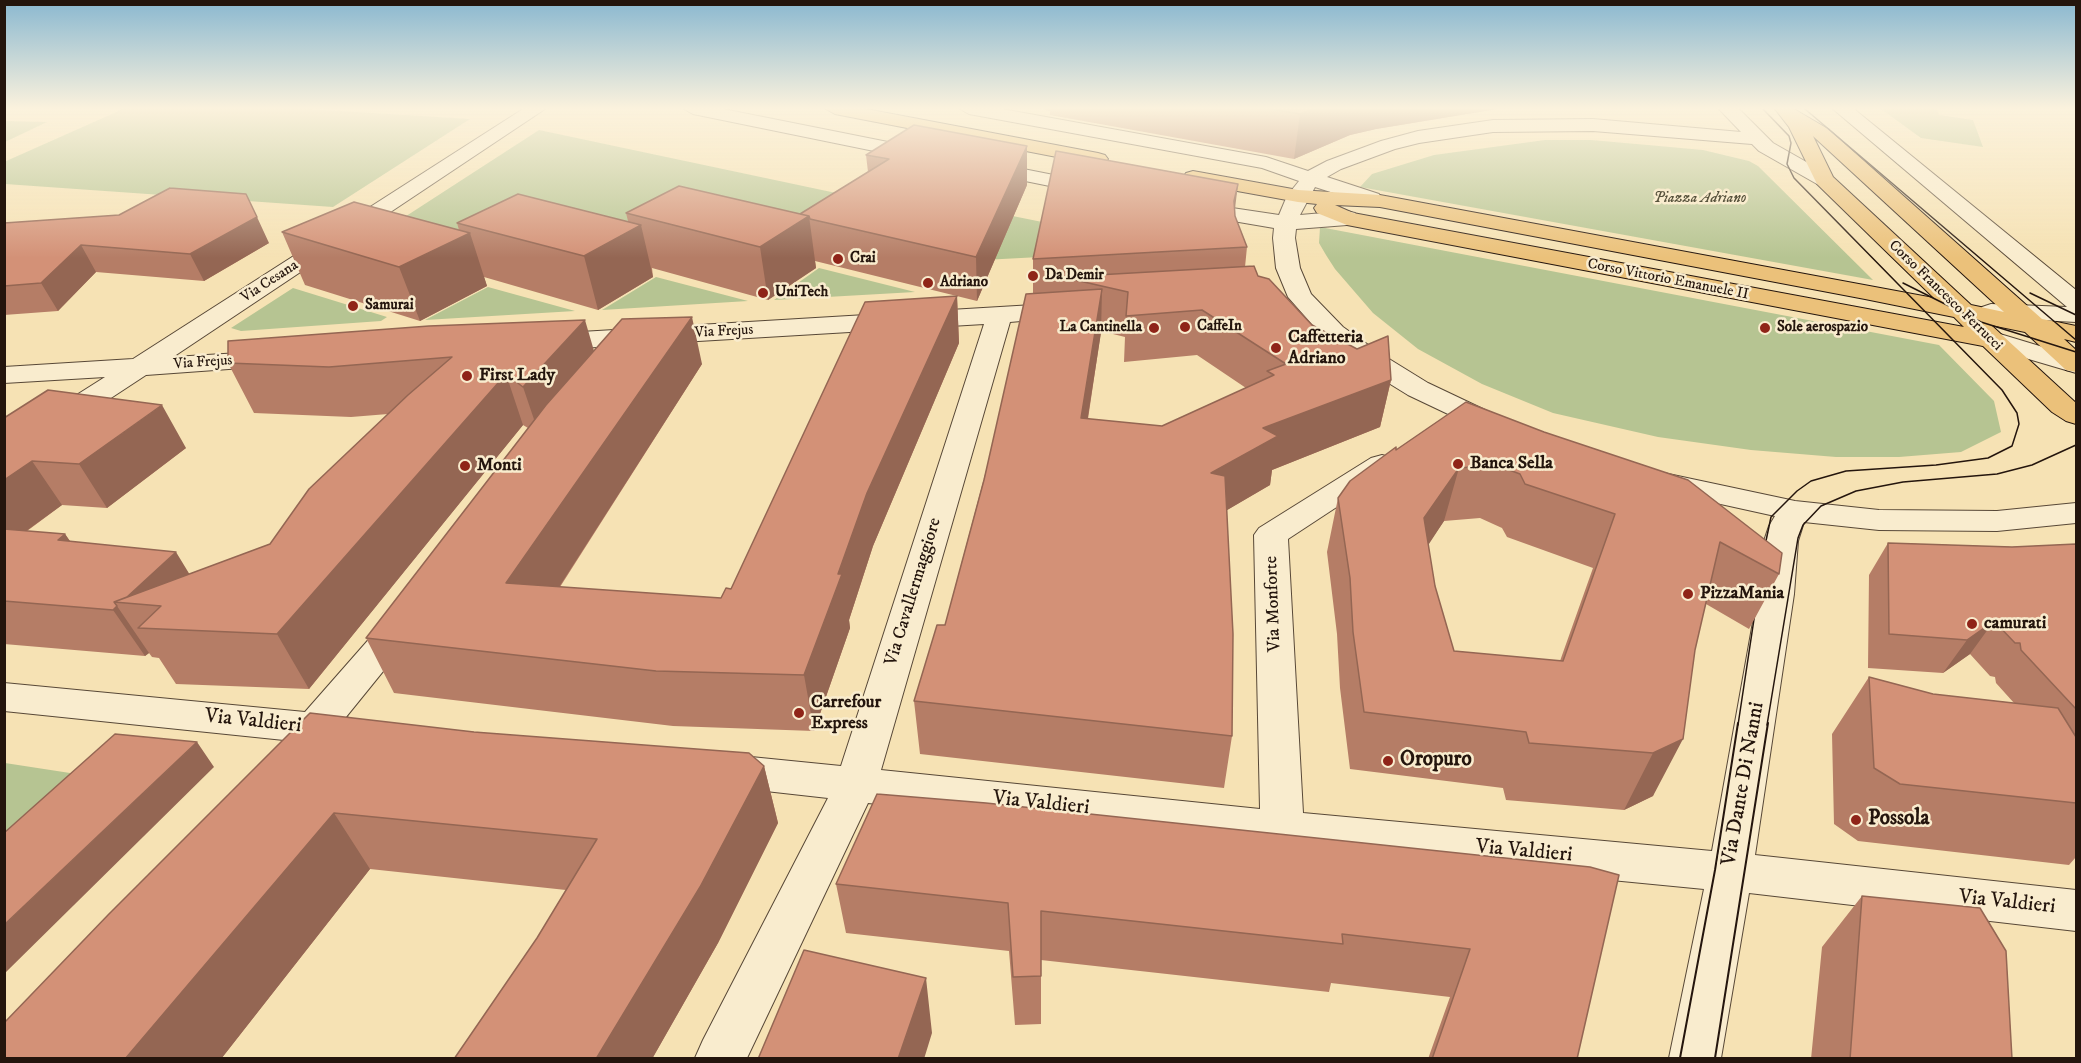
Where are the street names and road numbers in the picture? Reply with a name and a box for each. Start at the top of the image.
street label: Corso Francesco Ferrucci [1884,237,2006,355]
street label: Corso Vittorio Emanuele II [1586,256,1750,304]
street label: Via Cesana [238,257,302,307]
street label: Via Frejus [694,321,754,343]
street label: Via Frejus [173,352,233,374]
street label: Via Cavallermaggiore [881,515,947,669]
street label: Via Monforte [1262,556,1286,652]
street label: Via Dante Di Nanni [1717,700,1771,868]
street label: Via Valdieri [203,704,303,740]
street label: Via Valdieri [991,786,1091,822]
street label: Via Valdieri [1475,835,1573,869]
street label: Via Valdieri [1957,885,2057,921]

